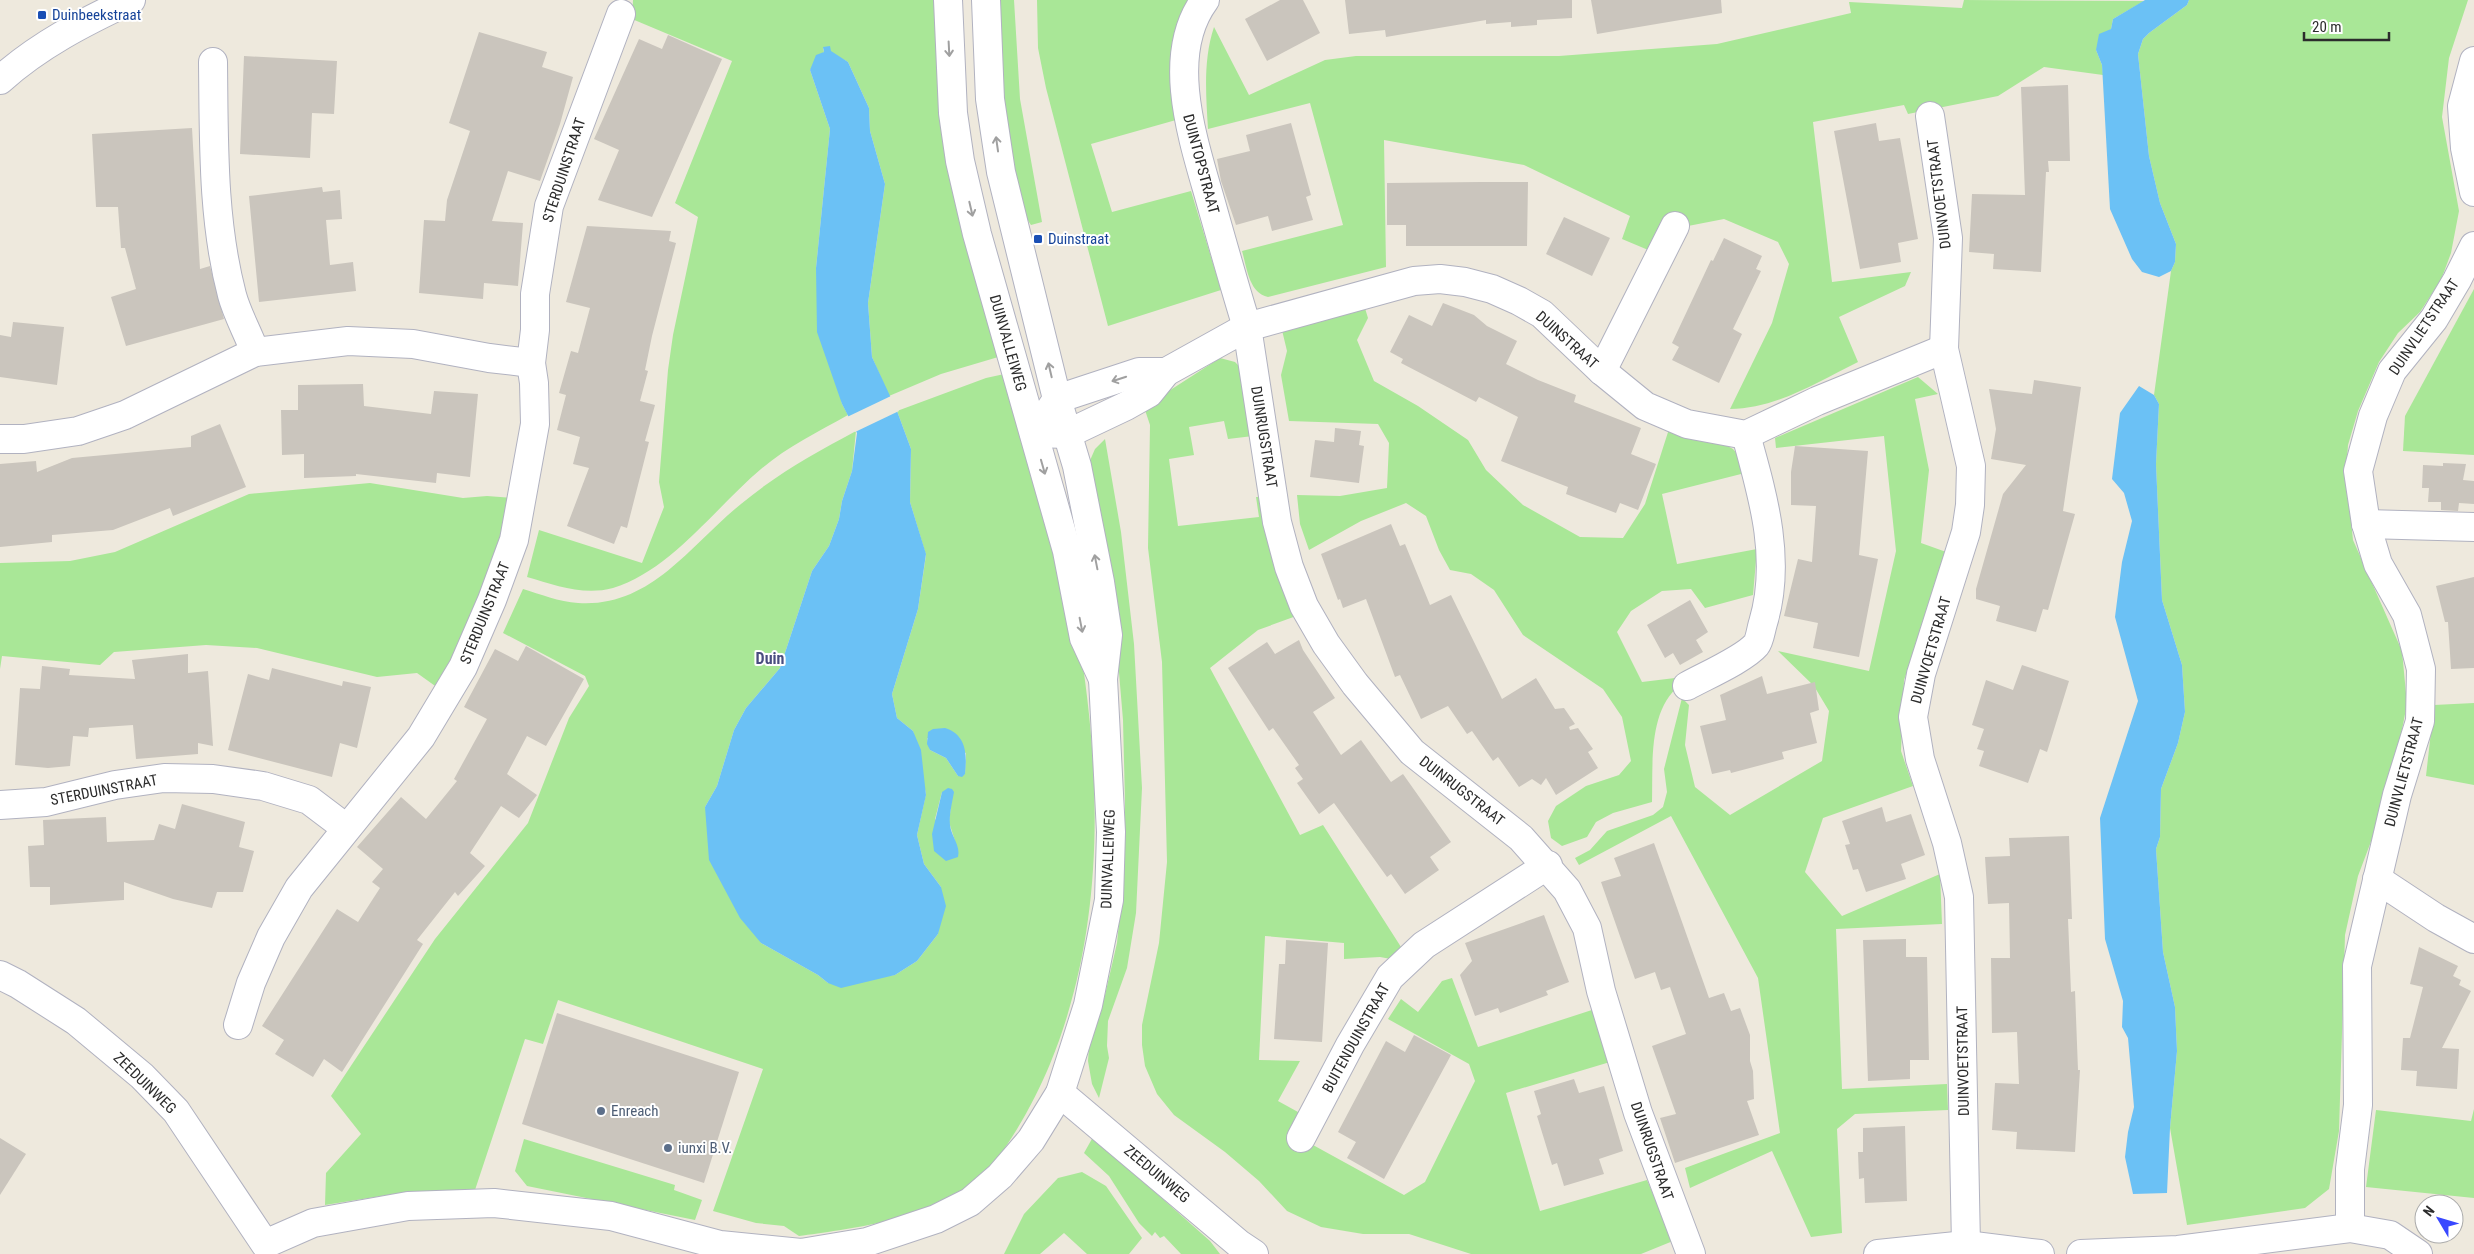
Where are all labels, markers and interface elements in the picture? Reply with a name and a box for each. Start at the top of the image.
place label: Duinbeekstraat [52,6,141,24]
marker: Duinbeekstraat [36,9,48,21]
scale bar [2304,10,2389,42]
text: 20 m [2312,18,2342,36]
one-way arrow [945,40,954,56]
street label: DUINTOPSTRAAT [1179,112,1223,216]
street label: STERDUINSTRAAT [539,115,589,224]
one-way arrow [992,136,1002,152]
street label: DUINVOETSTRAAT [1923,138,1955,250]
one-way arrow [967,201,976,217]
place label: Duinstraat [1048,230,1109,248]
marker: Duinstraat [1032,233,1044,245]
street label: DUINVLIETSTRAAT [2385,275,2463,379]
street label: DUINVALLEIWEG [986,293,1030,393]
street label: DUINSTRAAT [1532,307,1602,373]
one-way arrow [1045,362,1054,378]
one-way arrow [1111,375,1127,385]
street label: DUINRUGSTRAAT [1247,385,1281,489]
one-way arrow [1039,458,1048,474]
one-way arrow [1091,554,1101,570]
street label: STERDUINSTRAAT [456,559,514,667]
street label: DUINVOETSTRAAT [1907,594,1955,706]
one-way arrow [1077,616,1087,632]
district label: Duin [756,649,785,668]
street label: DUINVLIETSTRAAT [2381,715,2427,829]
street label: DUINRUGSTRAAT [1416,752,1508,830]
street label: STERDUINSTRAAT [49,771,159,809]
street label: DUINVALLEIWEG [1097,809,1119,909]
street label: BUITENDUINSTRAAT [1318,980,1394,1096]
street label: DUINVOETSTRAAT [1953,1005,1973,1116]
street label: ZEEDUINWEG [110,1049,180,1117]
street label: DUINRUGSTRAAT [1627,1099,1677,1203]
place label: Enreach [611,1102,659,1120]
marker: Enreach [595,1105,607,1117]
place label: iunxi B.V. [678,1139,732,1157]
street label: ZEEDUINWEG [1120,1141,1194,1207]
marker: iunxi B.V. [662,1142,674,1154]
north arrow [2414,1194,2464,1244]
text: N [2420,1203,2438,1219]

